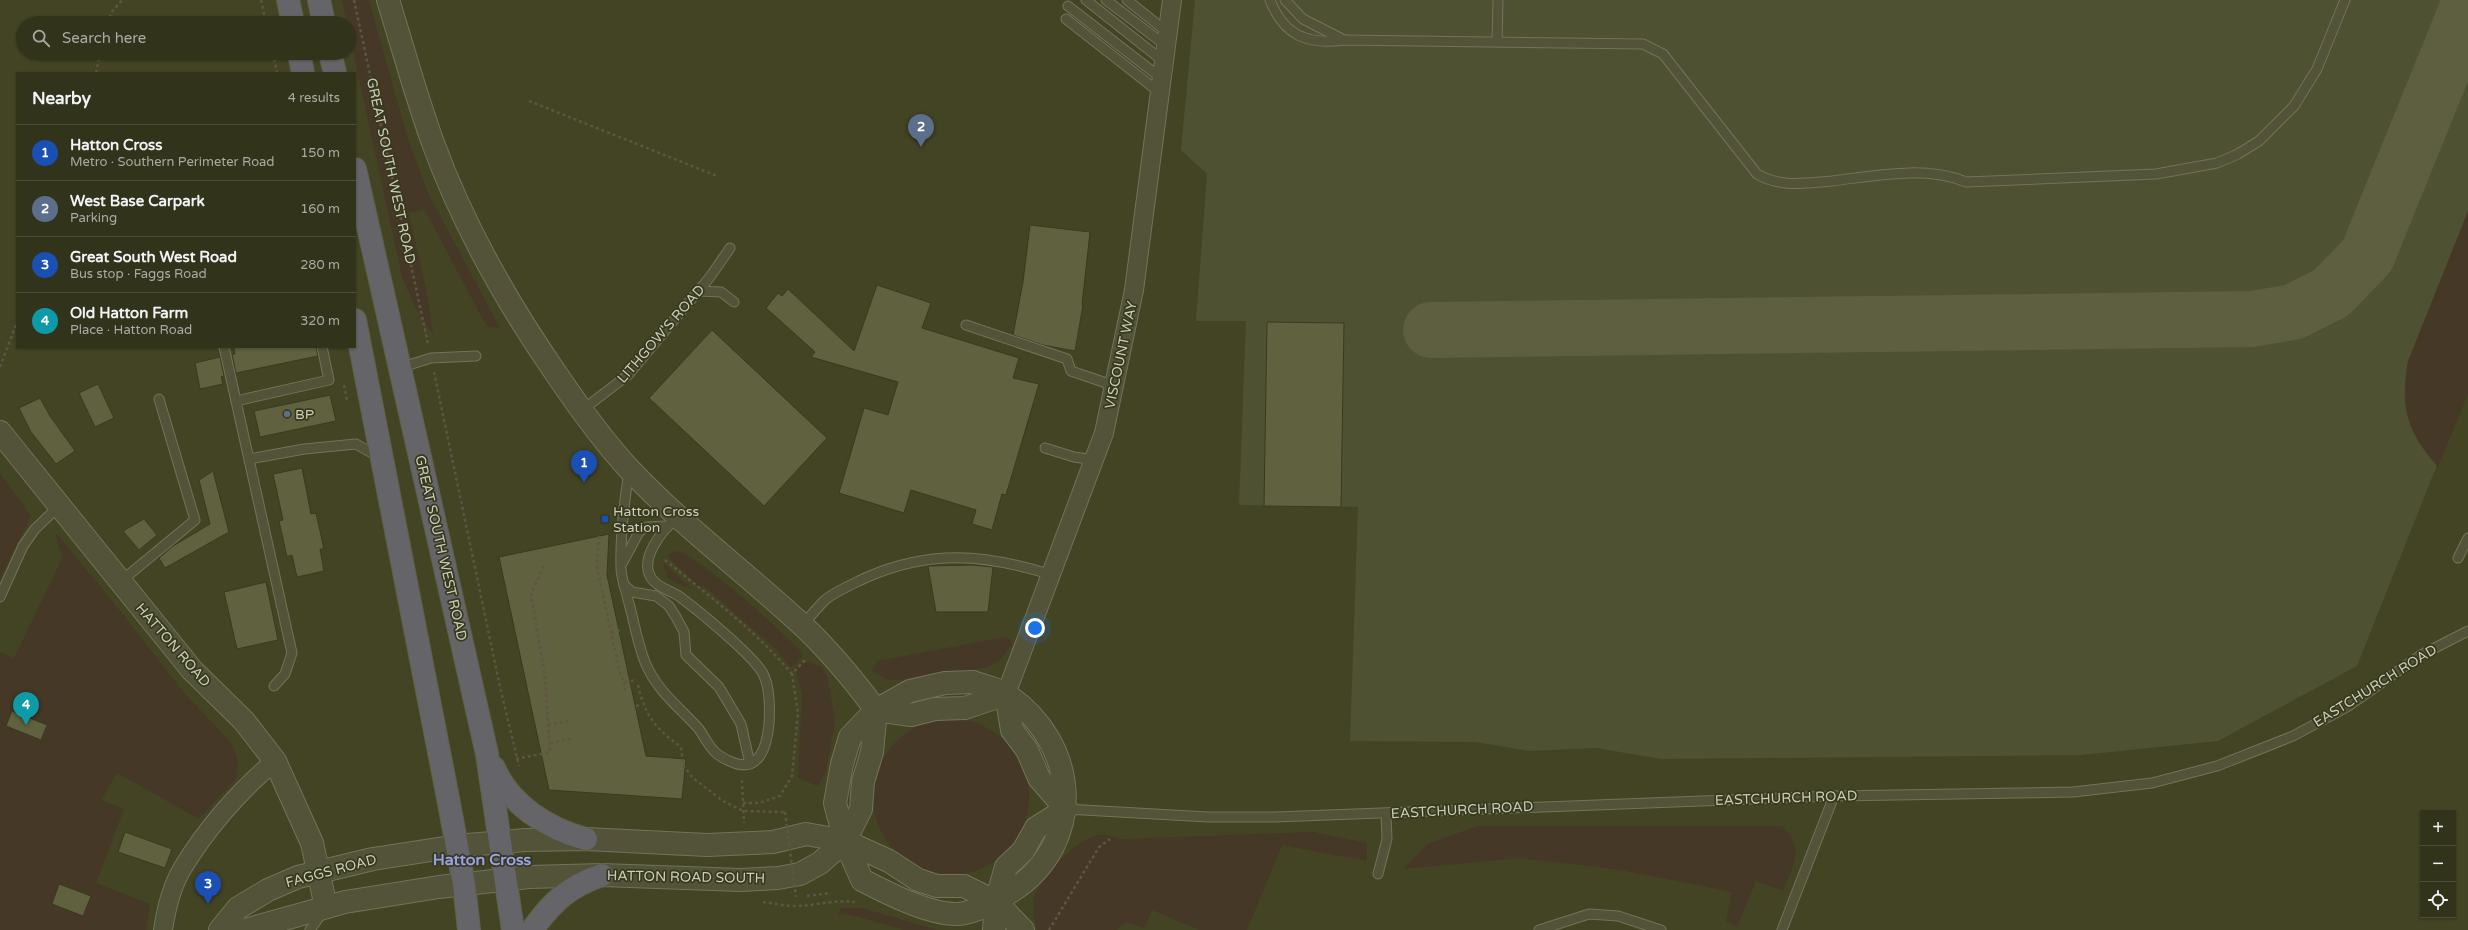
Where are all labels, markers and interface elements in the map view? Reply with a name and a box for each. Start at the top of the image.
search box [16,16,356,60]
icon: search [30,27,52,49]
text: Search here [62,29,146,47]
street label: GREAT SOUTH WEST ROAD [363,76,419,266]
text: Nearby [32,88,91,109]
text: 4 results [288,90,340,106]
pin: 2 [908,114,934,147]
text: Hatton Cross [70,136,162,154]
text: 1 [41,145,49,161]
text: 150 m [300,145,340,161]
text: Metro · Southern Perimeter Road [70,154,275,170]
text: West Base Carpark [70,192,205,210]
text: 2 [41,201,49,217]
text: 160 m [300,201,340,217]
text: Parking [70,210,117,226]
text: Great South West Road [70,248,237,266]
text: 3 [41,257,49,273]
text: 280 m [300,257,340,273]
text: Bus stop · Faggs Road [70,266,207,282]
street label: LITHGOW'S ROAD [614,281,708,387]
street label: VISCOUNT WAY [1101,299,1141,411]
text: Old Hatton Farm [70,304,188,322]
text: 4 [41,313,49,329]
text: 320 m [300,313,340,329]
text: Place · Hatton Road [70,322,192,338]
place label: BP [295,406,314,423]
marker: BP [282,409,292,419]
pin: 1 [571,450,597,483]
street label: GREAT SOUTH WEST ROAD [411,454,471,642]
place label: Hatton Cross Station [613,503,700,536]
marker: Hatton Cross Station [600,514,610,524]
street label: HATTON ROAD [132,600,214,690]
your location [1025,618,1045,638]
street label: EASTCHURCH ROAD [2310,641,2440,731]
pin: 4 [13,692,39,725]
street label: EASTCHURCH ROAD [1714,787,1858,809]
street label: EASTCHURCH ROAD [1390,798,1534,822]
map controls [2420,810,2456,918]
button: + [2420,810,2456,846]
button: − [2420,846,2456,882]
district label: Hatton Cross [433,850,532,870]
street label: FAGGS ROAD [284,851,378,891]
street label: HATTON ROAD SOUTH [607,867,765,887]
pin: 3 [195,871,221,904]
button: locate [2420,882,2456,918]

